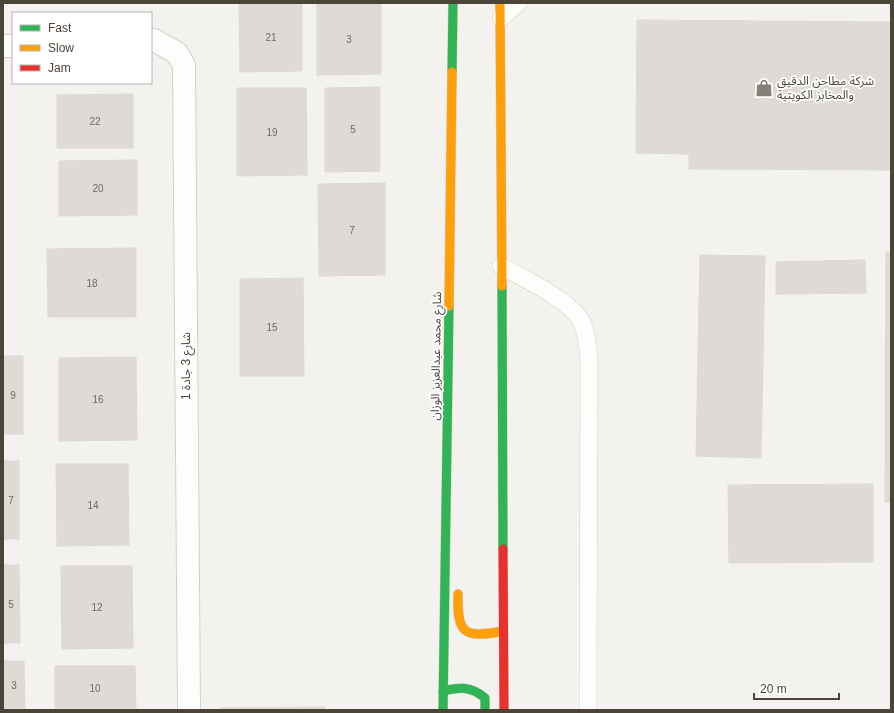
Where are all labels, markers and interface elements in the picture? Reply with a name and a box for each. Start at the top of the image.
legend [12,12,152,84]
text: Fast [48,21,72,35]
house number: 21 [265,32,277,43]
house number: 3 [346,34,352,45]
text: Slow [48,41,74,55]
text: Jam [48,61,71,75]
place label: شركة مطاحن الدقيق والمخابز الكويتية [777,74,874,102]
shop icon: شركة مطاحن الدقيق والمخابز الكويتية [754,78,774,98]
house number: 22 [89,116,101,127]
house number: 5 [350,124,356,135]
house number: 19 [266,127,278,138]
house number: 20 [92,183,104,194]
house number: 7 [349,225,355,236]
house number: 18 [86,278,98,289]
street label: شارع محمد عبدالعزيز الوزان [428,291,446,421]
house number: 15 [266,322,278,333]
street label: شارع 3 جادة 1 [179,332,195,400]
house number: 9 [10,390,16,401]
house number: 16 [92,394,104,405]
house number: 7 [8,495,14,506]
house number: 14 [87,500,99,511]
house number: 5 [8,599,14,610]
house number: 12 [91,602,103,613]
scale bar [754,675,839,701]
house number: 3 [11,680,17,691]
text: 20 m [760,682,787,696]
house number: 10 [89,683,101,694]

